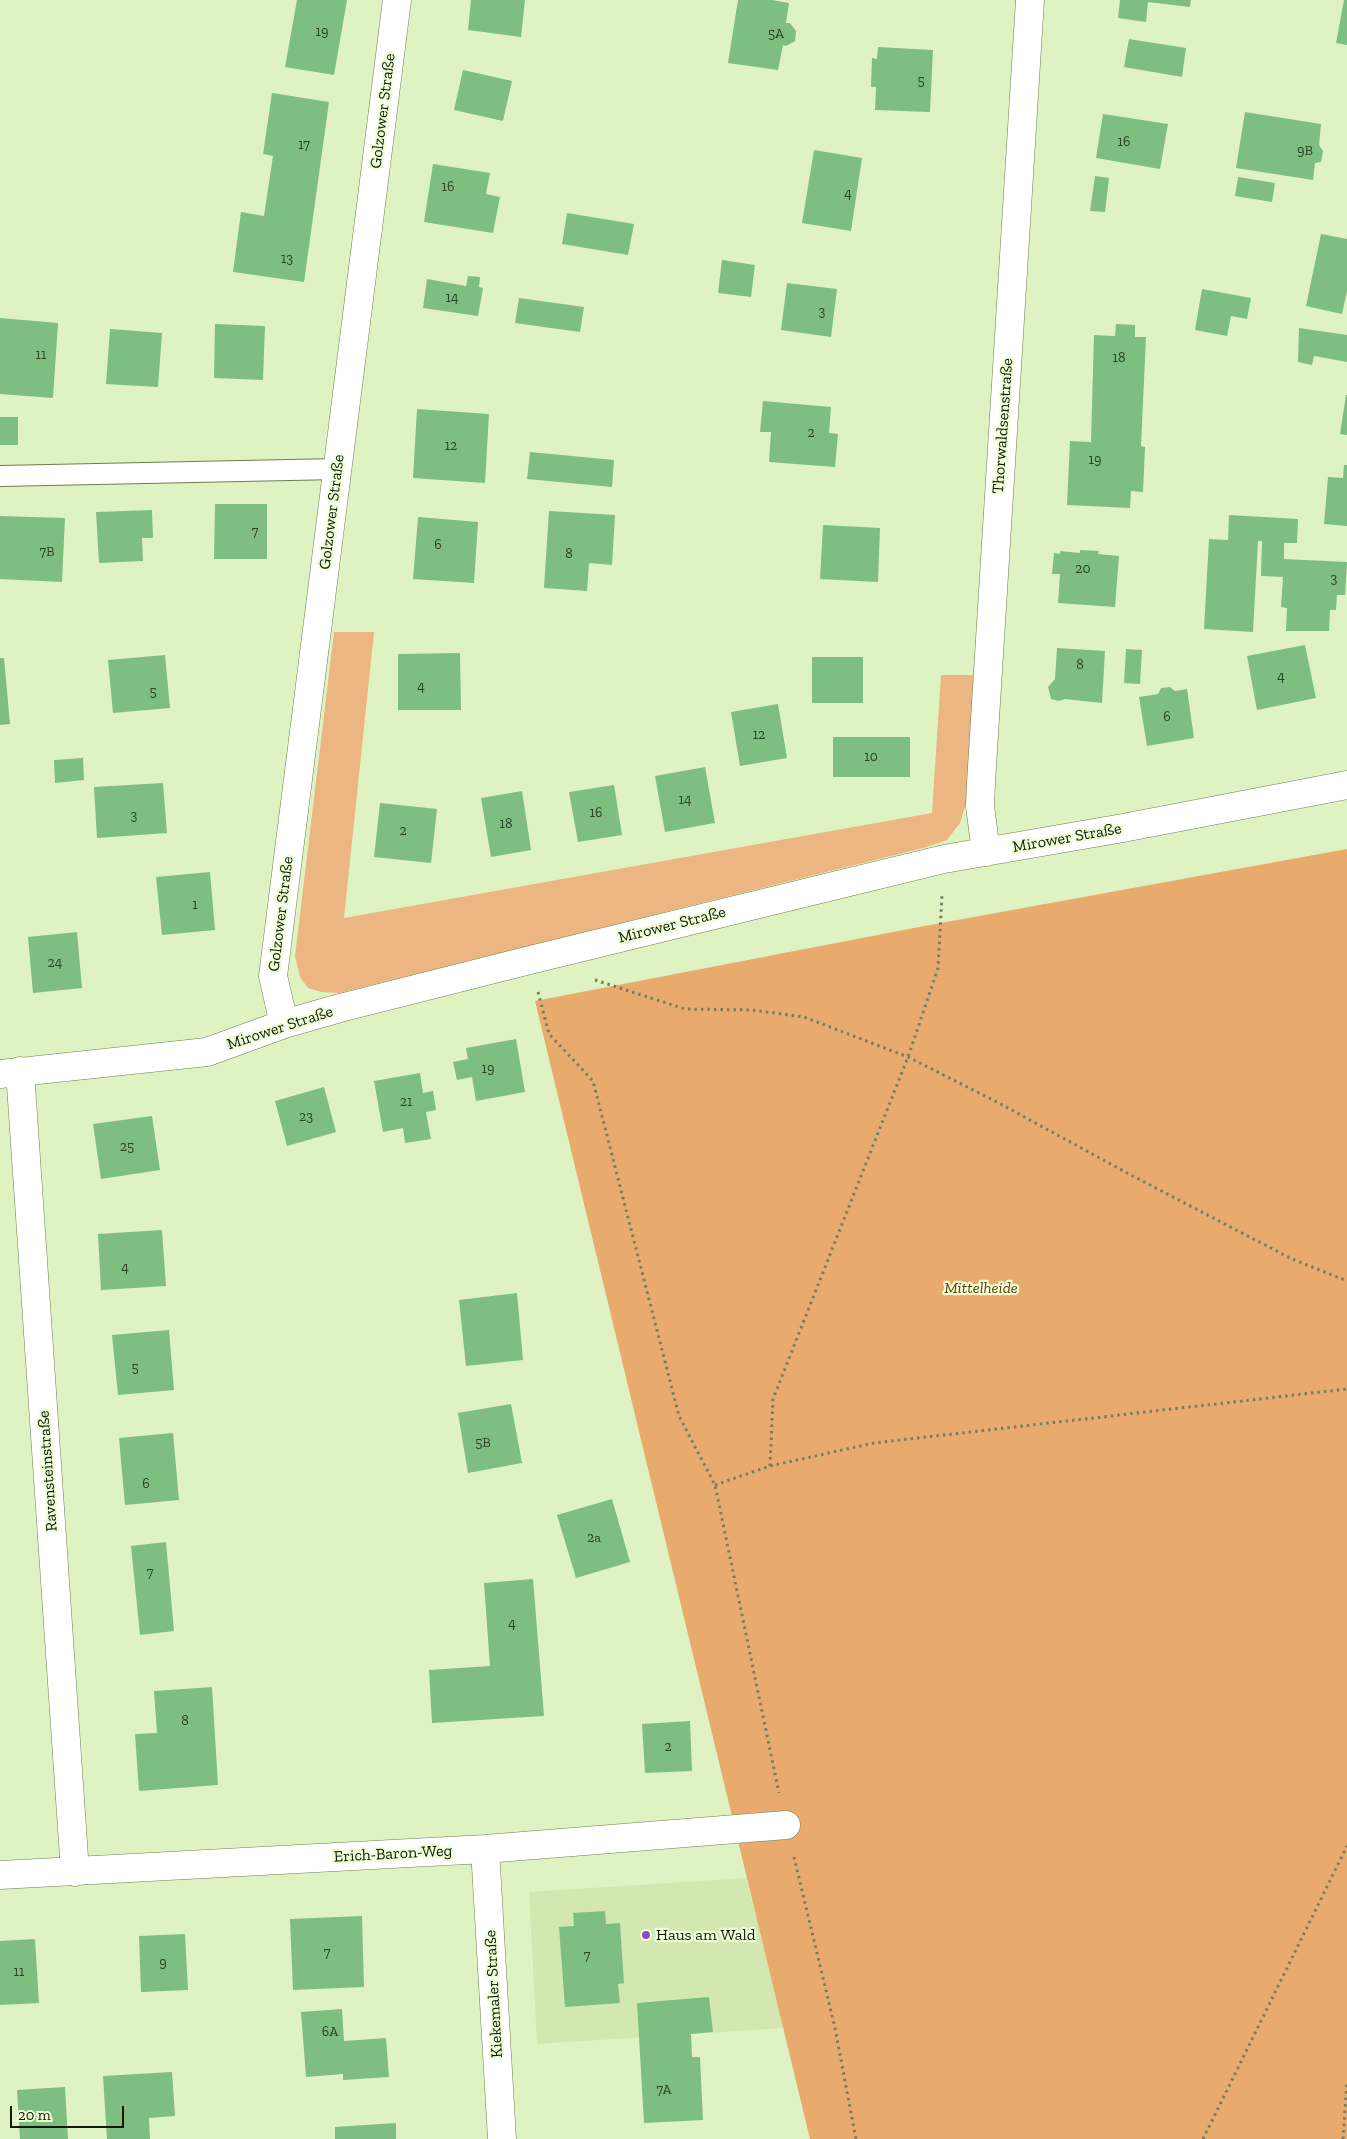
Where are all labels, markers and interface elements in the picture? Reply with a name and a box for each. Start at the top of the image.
house number: 19 [316,24,328,40]
house number: 5A [768,26,784,42]
street label: Golzower Straße [366,52,400,170]
house number: 5 [917,73,925,89]
house number: 16 [1118,134,1130,150]
house number: 17 [298,137,310,153]
house number: 9B [1297,143,1313,159]
house number: 16 [442,179,454,195]
house number: 4 [844,186,852,202]
house number: 13 [281,251,293,267]
house number: 14 [446,290,458,306]
house number: 3 [819,304,825,320]
house number: 11 [36,347,46,363]
house number: 18 [1113,350,1125,366]
street label: Thorwaldsenstraße [989,358,1017,494]
house number: 2 [807,425,815,441]
house number: 12 [445,438,457,454]
house number: 19 [1089,452,1101,468]
street label: Golzower Straße [315,453,349,571]
house number: 7 [252,524,258,540]
house number: 6 [434,537,442,553]
house number: 7B [39,544,55,560]
house number: 8 [565,546,573,562]
house number: 20 [1075,561,1091,577]
house number: 3 [1331,571,1337,587]
house number: 8 [1076,657,1084,673]
house number: 4 [1277,669,1285,685]
house number: 4 [417,679,425,695]
house number: 5 [149,684,157,700]
house number: 6 [1163,709,1171,725]
house number: 12 [753,727,765,743]
house number: 10 [864,749,878,765]
house number: 14 [679,792,691,808]
house number: 16 [590,805,602,821]
house number: 3 [131,808,137,824]
house number: 18 [500,816,512,832]
street label: Mirower Straße [1011,819,1123,857]
house number: 2 [399,823,407,839]
street label: Golzower Straße [264,855,298,973]
house number: 1 [192,897,198,913]
street label: Mirower Straße [616,902,728,948]
house number: 24 [48,955,62,971]
street label: Mirower Straße [225,1002,335,1054]
house number: 19 [482,1061,494,1077]
house number: 21 [400,1094,412,1110]
house number: 23 [299,1109,313,1125]
house number: 25 [120,1139,134,1155]
house number: 4 [121,1260,129,1276]
park label: Mittelheide [944,1278,1018,1298]
house number: 5 [131,1360,139,1376]
street label: Ravensteinstraße [34,1410,62,1532]
house number: 5B [475,1435,491,1451]
house number: 6 [142,1476,150,1492]
house number: 2a [587,1530,601,1546]
house number: 7 [147,1565,153,1581]
house number: 4 [508,1616,516,1632]
house number: 8 [181,1713,189,1729]
house number: 2 [664,1739,672,1755]
street label: Erich-Baron-Weg [333,1841,453,1867]
place label: Haus am Wald [656,1925,755,1945]
street label: Kiekemaler Straße [481,1929,507,2059]
marker: Haus am Wald [640,1929,652,1941]
house number: 7 [324,1945,330,1961]
house number: 7 [584,1948,590,1964]
house number: 9 [159,1955,167,1971]
house number: 11 [14,1964,24,1980]
house number: 6A [322,2024,338,2040]
house number: 7A [656,2082,672,2098]
scale bar [12,2096,126,2128]
text: 20 m [18,2106,51,2124]

